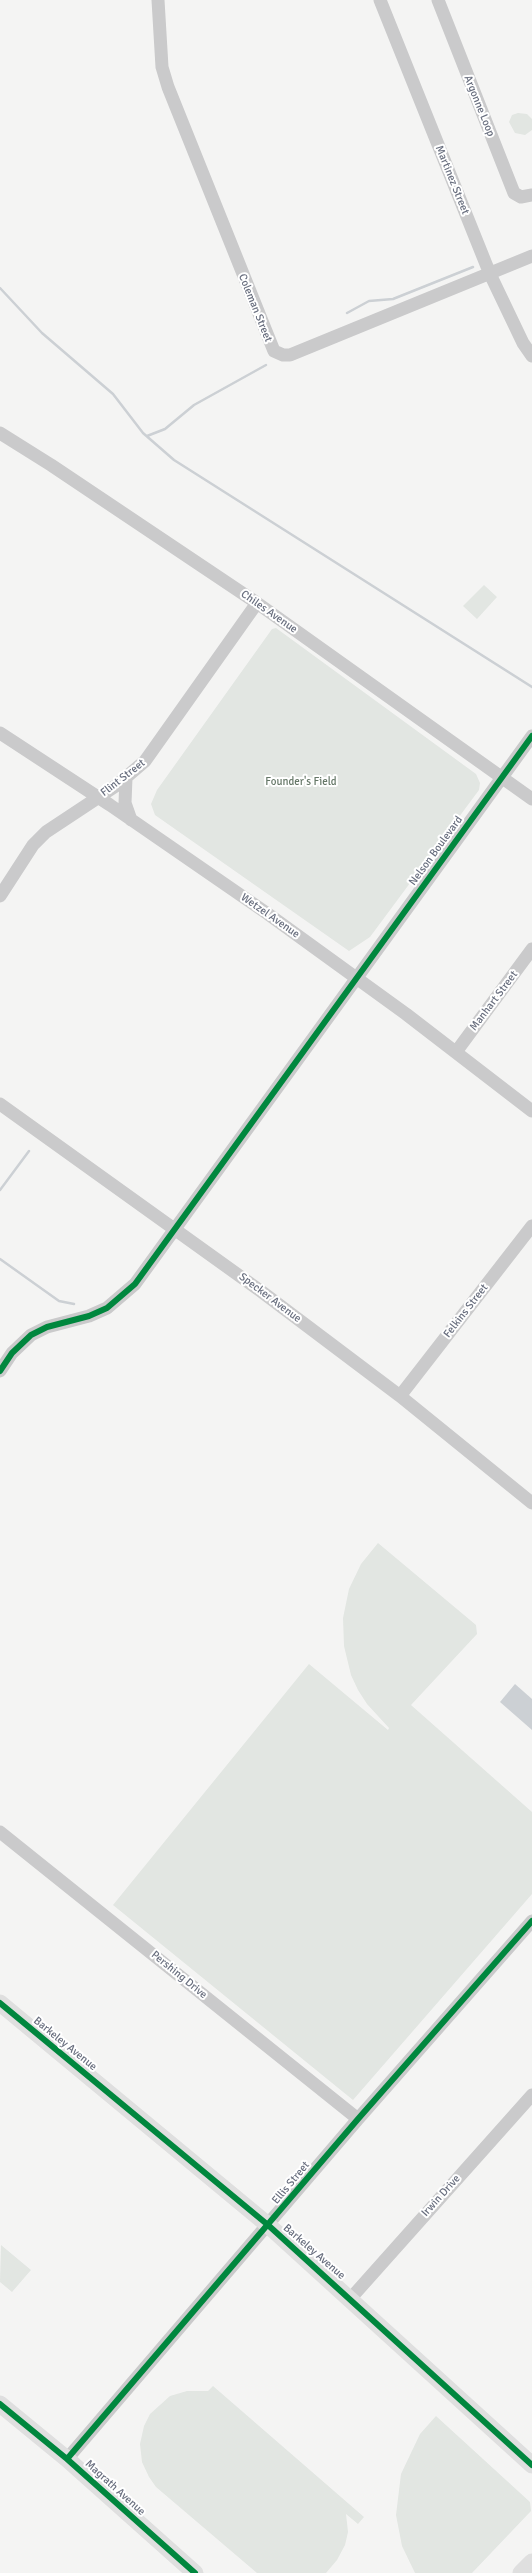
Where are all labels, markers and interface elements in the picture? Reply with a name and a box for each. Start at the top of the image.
street label: Argonne Loop [461,73,497,139]
street label: Martinez Street [432,144,472,216]
street label: Coleman Street [235,272,275,344]
street label: Chiles Avenue [238,588,300,636]
street label: Flint Street [98,757,148,799]
park label: Founder's Field [265,775,337,789]
street label: Nelson Boulevard [406,814,466,888]
street label: Wetzel Avenue [238,891,302,941]
street label: Manhart Street [467,969,521,1033]
street label: Specker Avenue [236,1270,304,1326]
street label: Felkins Street [441,1282,491,1340]
street label: Pershing Drive [148,1948,210,2002]
street label: Barkeley Avenue [31,2014,99,2074]
street label: Ellis Street [269,2159,313,2207]
street label: Irwin Drive [419,2172,463,2220]
street label: Barkeley Avenue [280,2222,348,2282]
street label: Magrath Avenue [82,2458,148,2518]

